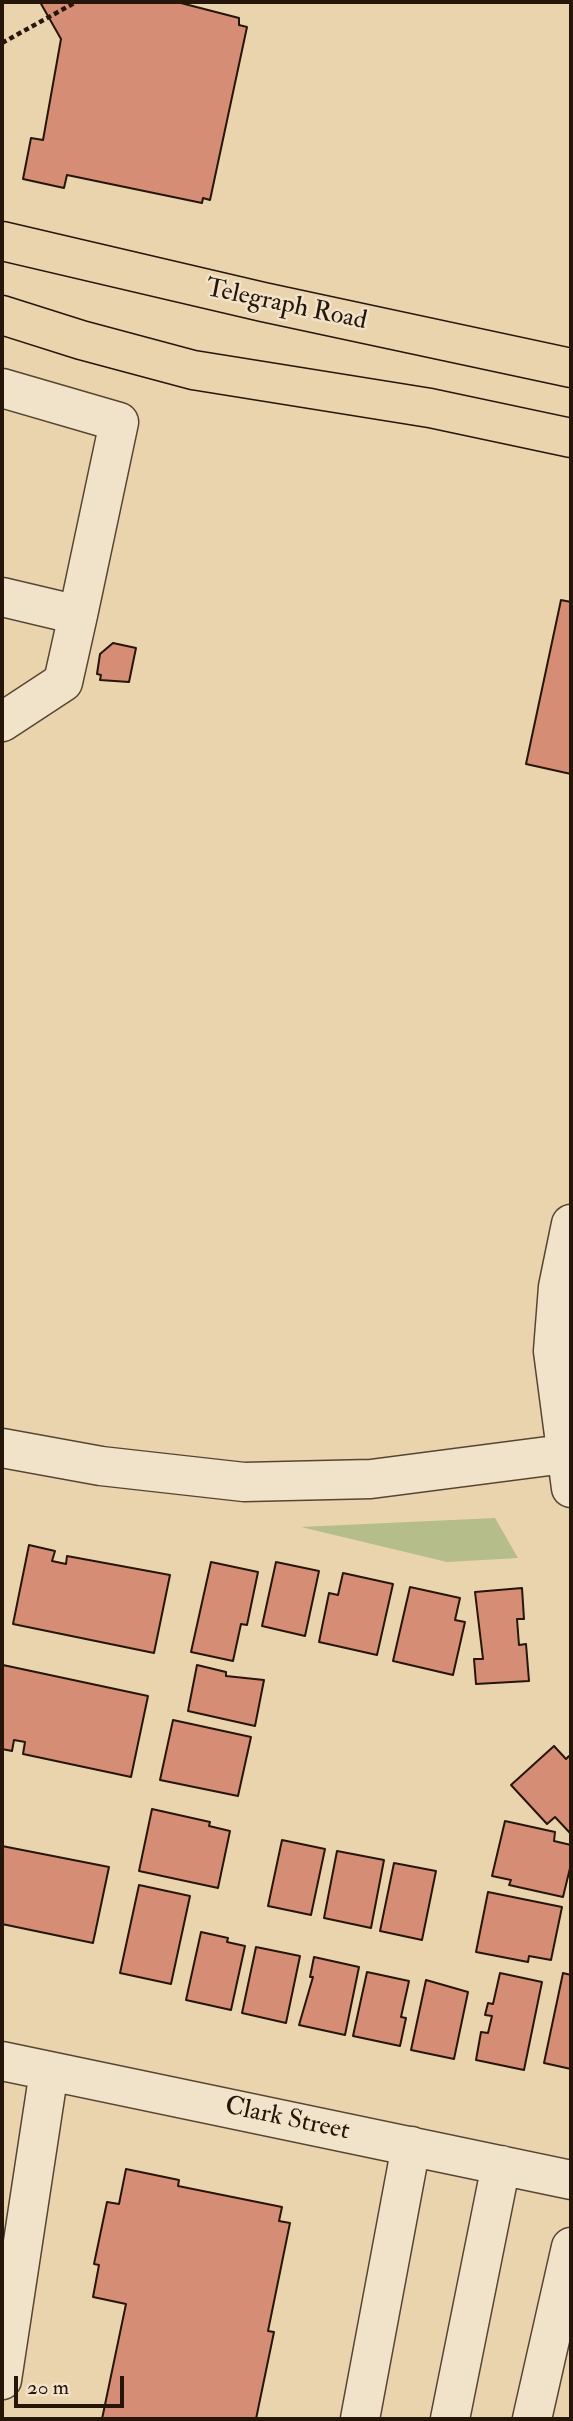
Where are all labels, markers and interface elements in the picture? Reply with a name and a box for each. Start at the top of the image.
street label: Telegraph Road [203,274,369,338]
street label: Clark Street [222,2092,352,2148]
scale bar [18,2362,128,2406]
text: 20 m [27,2374,69,2401]

